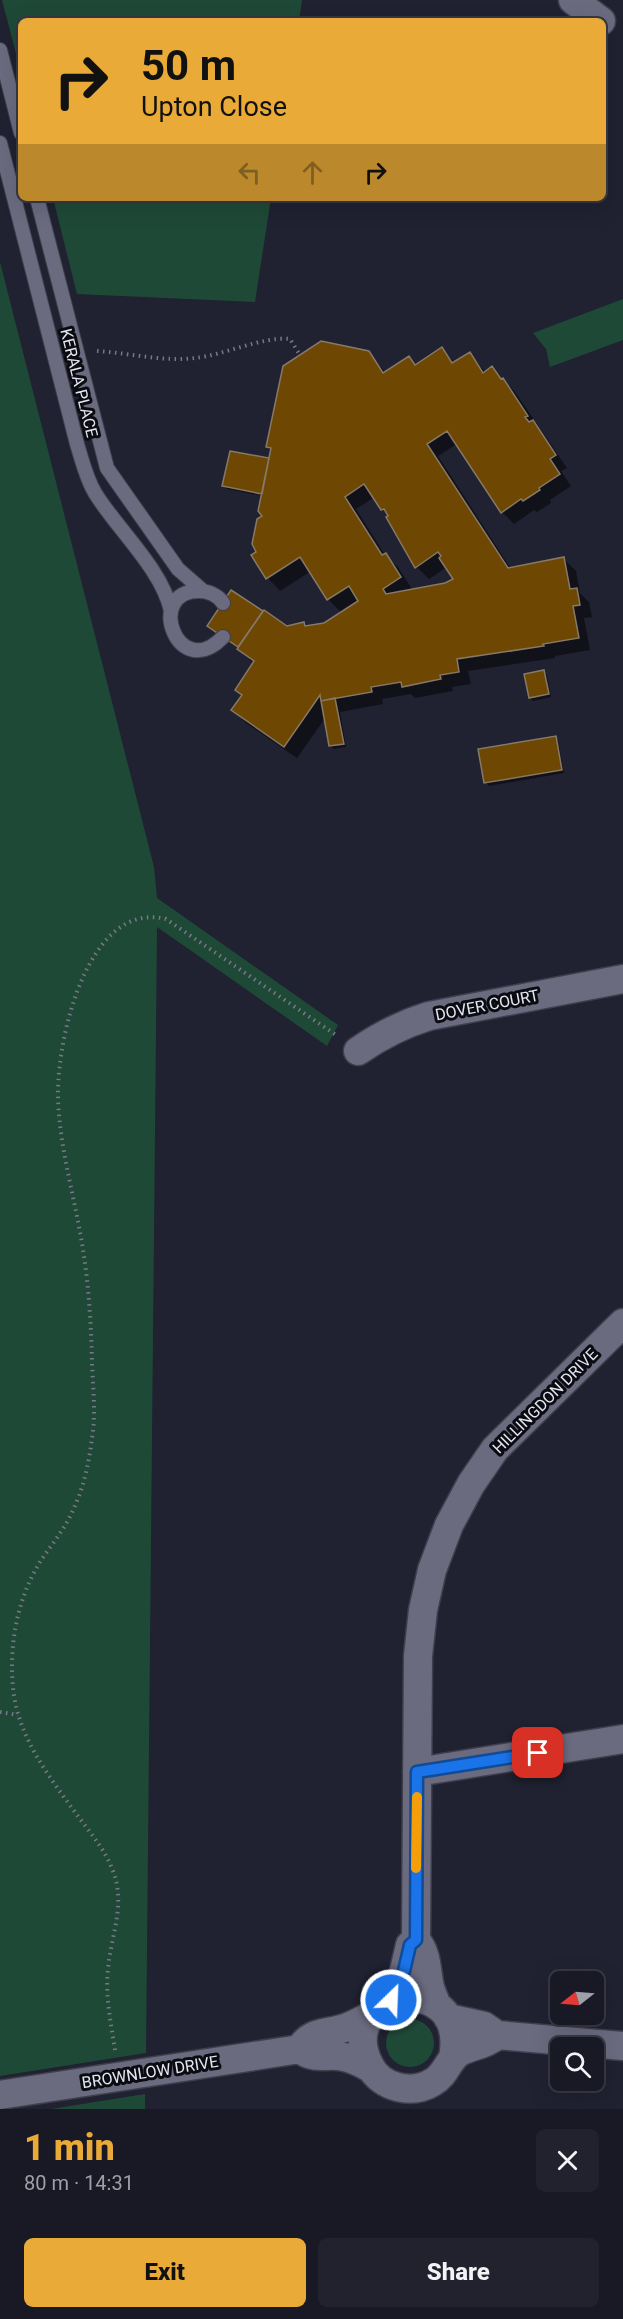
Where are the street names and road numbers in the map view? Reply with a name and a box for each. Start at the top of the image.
street label: KERALA PLACE [56,327,102,439]
street label: DOVER COURT [434,986,541,1024]
street label: HILLINGDON DRIVE [489,1345,601,1457]
street label: BROWNLOW DRIVE [81,2052,219,2092]

